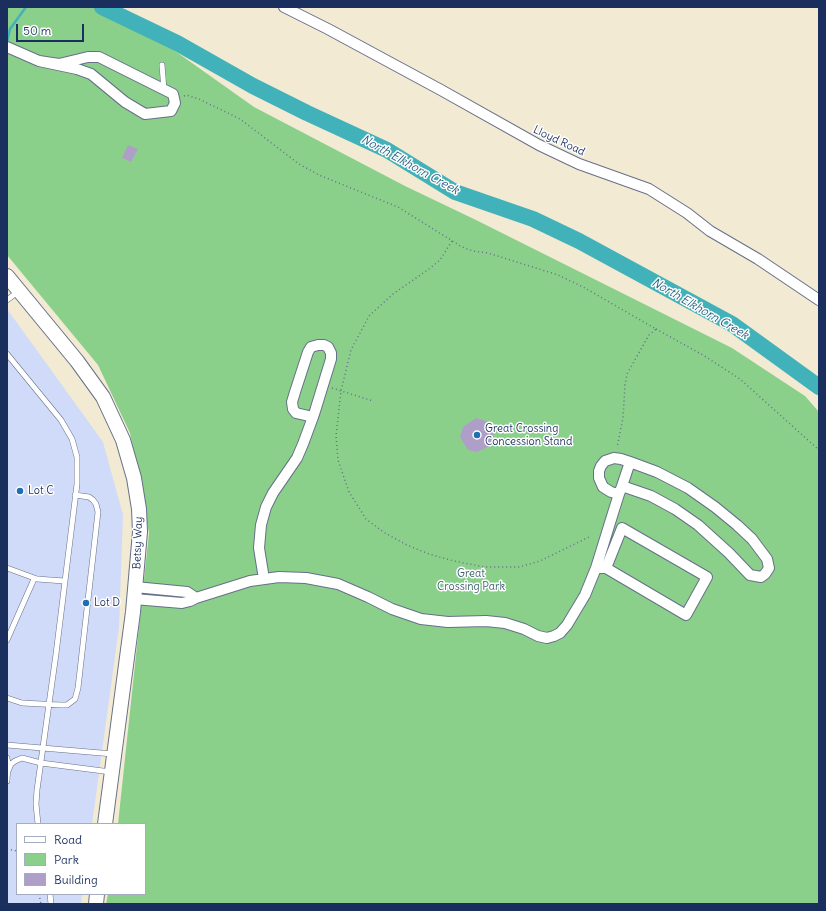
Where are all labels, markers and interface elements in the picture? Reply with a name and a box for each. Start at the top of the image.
scale bar [18,16,86,42]
text: 50 m [23,23,51,38]
street label: Lloyd Road [531,123,587,159]
water label: North Elkhorn Creek [359,132,461,198]
water label: North Elkhorn Creek [649,275,751,343]
place label: Great Crossing Concession Stand [485,422,572,448]
marker: Great Crossing Concession Stand [472,430,482,440]
place label: Lot C [28,484,54,498]
marker: Lot C [15,486,25,496]
street label: Betsy Way [130,516,146,570]
park label: Great Crossing Park [437,567,505,593]
place label: Lot D [94,596,120,610]
marker: Lot D [81,598,91,608]
legend [16,823,146,895]
text: Road [54,832,82,847]
text: Park [54,852,79,867]
text: Building [54,872,98,887]

